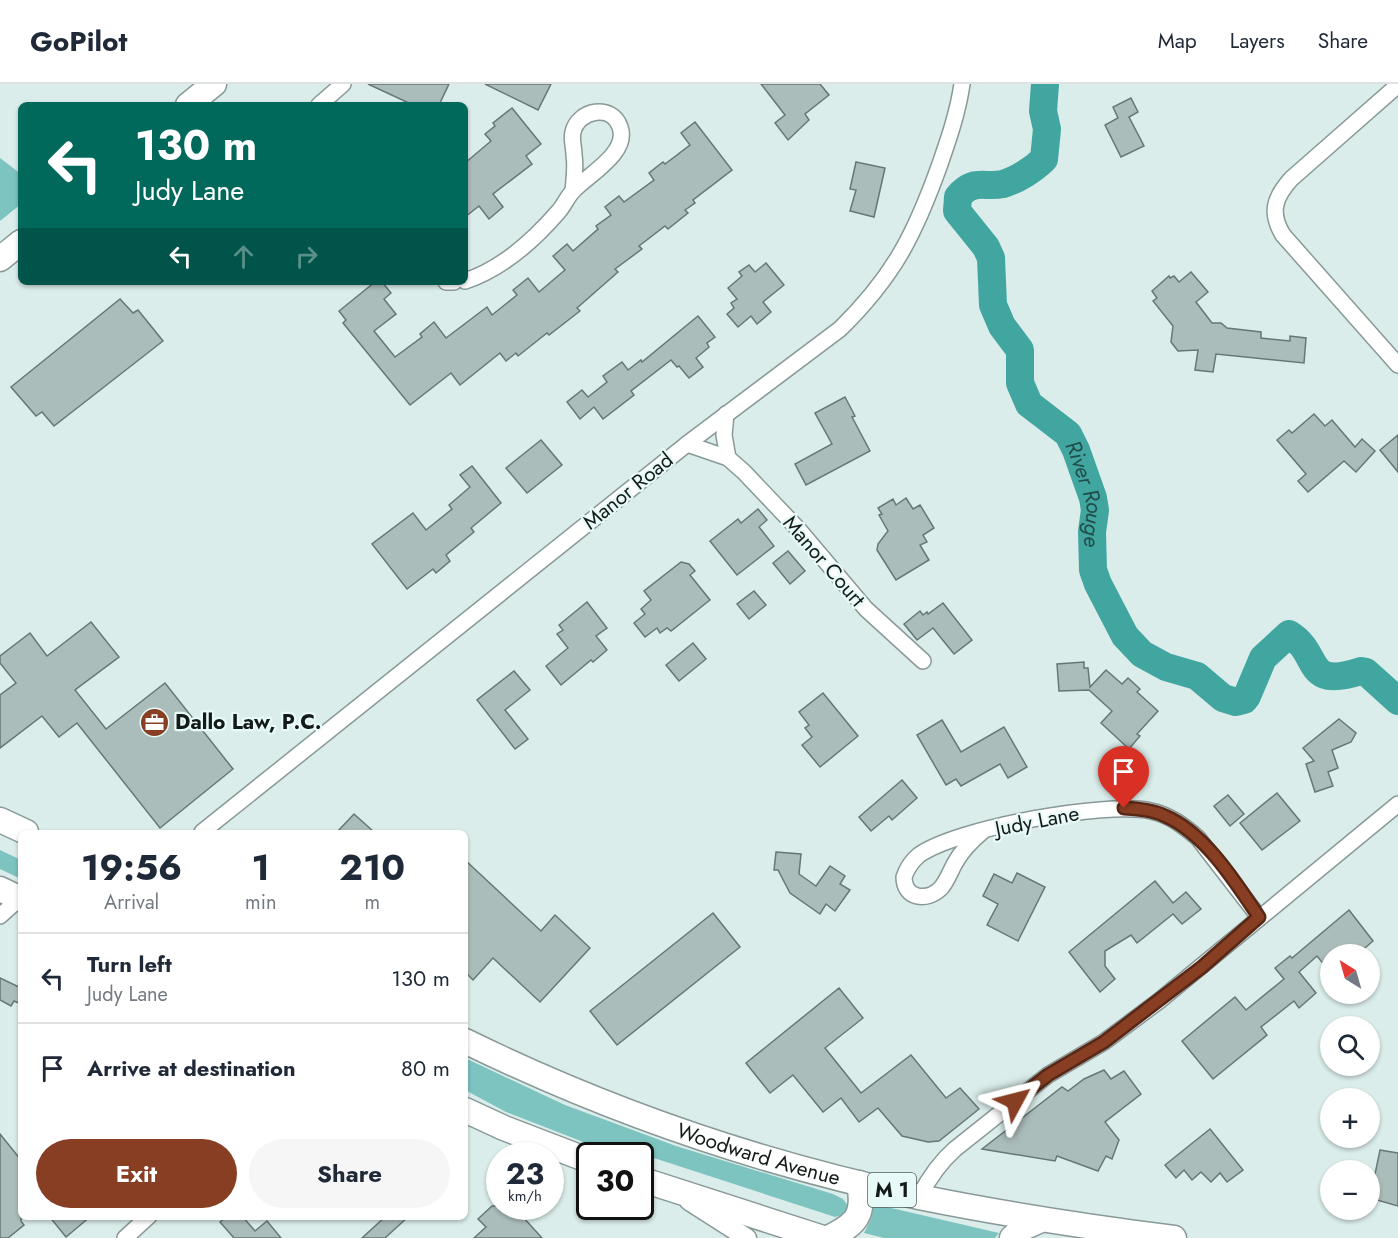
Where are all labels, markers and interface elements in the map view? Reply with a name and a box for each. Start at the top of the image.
text: GoPilot [30,21,127,62]
text: Map [1158,26,1197,56]
text: Layers [1230,26,1285,56]
text: Share [1318,26,1368,56]
text: 130 m [135,115,257,176]
icon: left [36,126,114,204]
text: Judy Lane [135,171,244,210]
icon: left [164,240,197,273]
icon: ahead [227,240,260,273]
icon: right [290,240,323,273]
water label: River Rouge [1058,435,1111,548]
street label: Manor Road [576,445,680,537]
street label: Manor Court [776,509,872,613]
office icon: Dallo Law, P.C. [138,706,170,738]
place label: Dallo Law, P.C. [175,707,321,737]
pin [1098,746,1149,808]
icon: arrive [1107,755,1140,788]
street label: Judy Lane [989,798,1082,844]
text: 19:56 [81,841,182,893]
text: 1 [252,841,270,893]
text: 210 [339,841,405,893]
text: Arrival [104,888,159,917]
text: min [245,888,276,917]
text: m [364,888,380,917]
north arrow [1320,944,1380,1004]
map controls [1320,944,1380,1220]
text: Turn left [87,948,172,980]
icon: left [36,962,69,995]
text: 130 m [391,962,450,994]
text: Judy Lane [87,980,168,1009]
button: search [1320,1016,1380,1076]
icon: arrive [36,1052,69,1085]
text: Arrive at destination [87,1052,296,1084]
text: 80 m [401,1052,450,1084]
position arrow [983,1069,1047,1133]
button: + [1320,1088,1380,1148]
street label: Woodward Avenue [673,1115,844,1193]
button: Exit [36,1139,237,1208]
button: Share [249,1139,450,1208]
speed limit sign: 30 [576,1142,654,1220]
text: 23 [506,1152,544,1195]
button: − [1320,1160,1380,1220]
road number: M 1 [868,1173,916,1207]
text: km/h [508,1185,542,1207]

